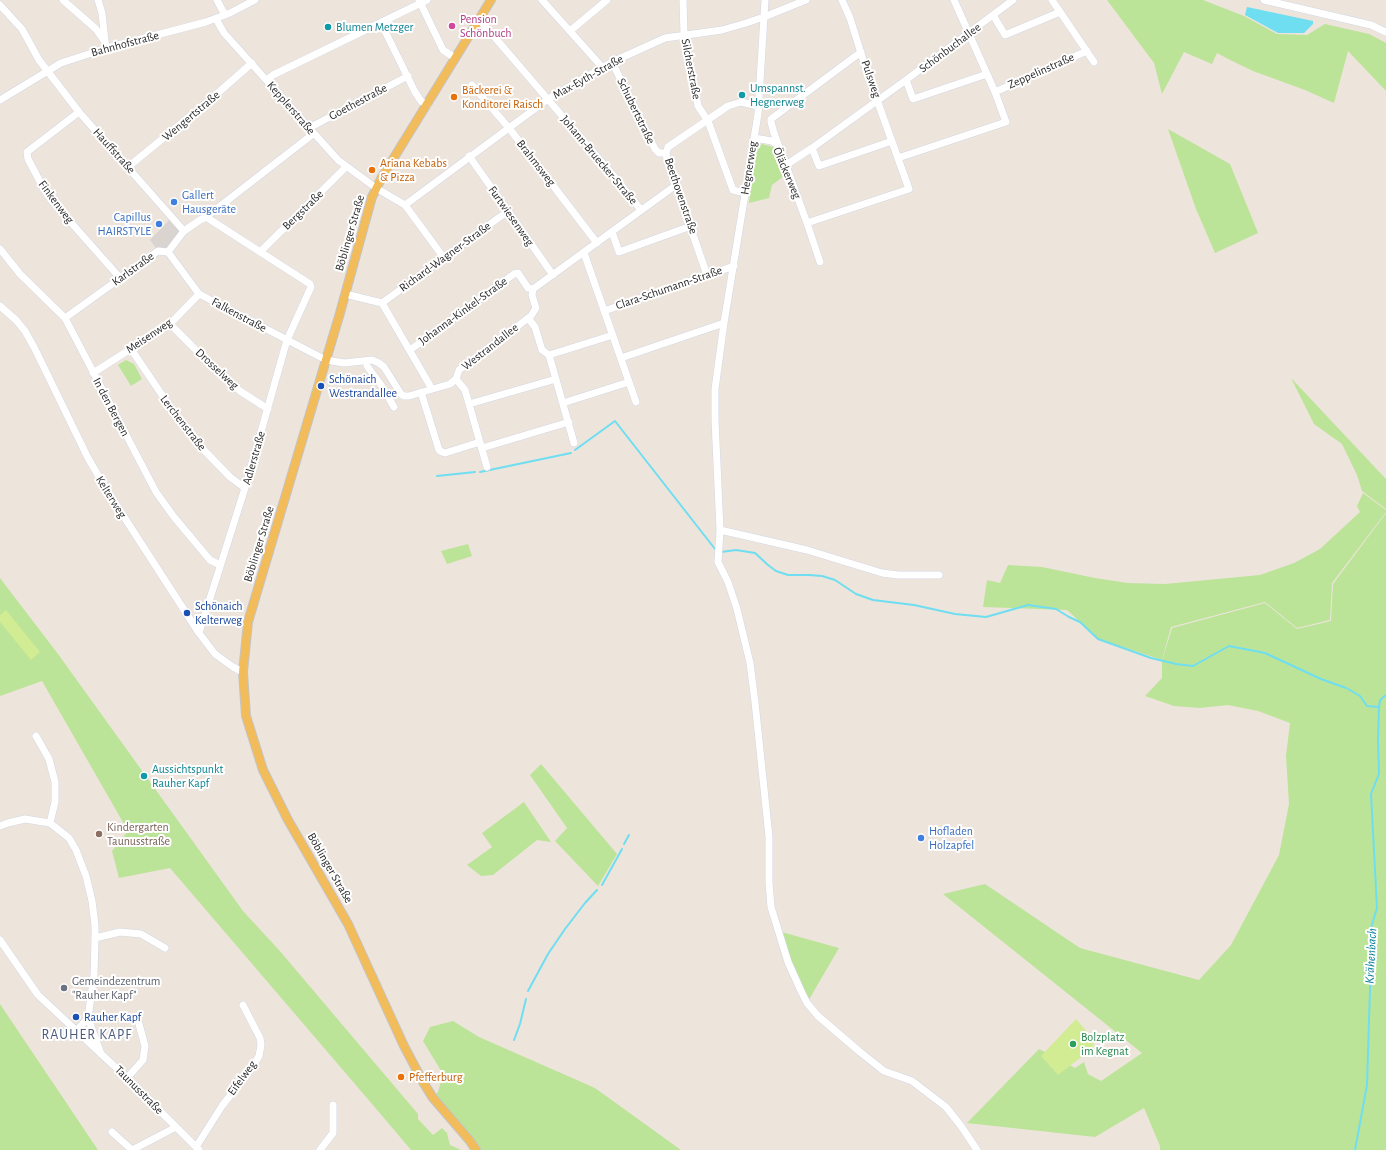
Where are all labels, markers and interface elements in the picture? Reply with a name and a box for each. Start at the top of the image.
place label: Pension Schönbuch [460,12,511,40]
place label: Blumen Metzger [336,20,413,34]
street label: Schönbuchallee [916,20,984,76]
marker: Pension Schönbuch [447,21,457,31]
marker: Blumen Metzger [323,22,333,32]
street label: Bahnhofstraße [90,28,160,60]
street label: Silcherstraße [678,37,704,101]
street label: Zeppelinstraße [1006,50,1076,92]
street label: Max-Eyth-Straße [550,52,626,102]
street label: Pulsweg [858,58,884,100]
street label: Schubertstraße [614,76,658,146]
street label: Kepplerstraße [264,78,318,138]
street label: Goethestraße [326,81,390,123]
place label: Umspannst. Hegnerweg [750,81,806,109]
place label: Bäckerei & Konditorei Raisch [462,83,543,111]
street label: Wengertstraße [159,88,223,144]
marker: Umspannst. Hegnerweg [737,90,747,100]
marker: Bäckerei & Konditorei Raisch [449,92,459,102]
street label: Johann-Bruecker-Straße [557,112,641,208]
street label: Hauffstraße [90,125,138,177]
street label: Brahmsweg [513,137,559,189]
street label: Hegnerweg [738,140,760,196]
street label: Öläckerweg [770,145,804,201]
place label: Ariana Kebabs & Pizza [380,156,447,184]
street label: Beethovenstraße [661,156,701,236]
marker: Ariana Kebabs & Pizza [367,165,377,175]
street label: Finkenweg [35,178,77,226]
street label: Furtwiesenweg [485,183,537,249]
street label: Bergstraße [280,187,326,233]
place label: Gallert Hausgeräte [182,188,236,216]
street label: Böblinger Straße [332,193,368,273]
marker: Gallert Hausgeräte [169,197,179,207]
place label: Capillus HAIRSTYLE [98,210,151,238]
marker: Capillus HAIRSTYLE [154,219,164,229]
street label: Richard-Wagner-Straße [396,219,494,295]
street label: Karlstraße [109,249,157,289]
street label: Clara-Schumann-Straße [614,263,724,313]
street label: Johanna-Kinkel-Straße [416,274,510,348]
street label: Falkenstraße [209,295,269,335]
street label: Meisenweg [123,315,175,357]
street label: Westrandallee [459,320,521,374]
street label: Drosselweg [192,345,242,393]
place label: Schönaich Westrandallee [329,372,397,400]
street label: In den Bergen [90,375,132,439]
marker: Schönaich Westrandallee [316,381,326,391]
street label: Lerchenstraße [157,392,209,454]
street label: Adlerstraße [239,430,269,486]
street label: Kelterweg [92,473,130,521]
street label: Böblinger Straße [241,504,277,584]
place label: Schönaich Kelterweg [195,599,243,627]
marker: Schönaich Kelterweg [182,608,192,618]
place label: Aussichtspunkt Rauher Kapf [152,762,223,790]
marker: Aussichtspunkt Rauher Kapf [139,771,149,781]
place label: Kindergarten Taunusstraße [107,820,170,848]
place label: Hofladen Holzapfel [929,824,974,852]
marker: Kindergarten Taunusstraße [94,829,104,839]
street label: Böblinger Straße [304,830,356,906]
marker: Hofladen Holzapfel [916,833,926,843]
water label: Krähenbach [1362,928,1380,984]
place label: Gemeindezentrum "Rauher Kapf" [72,974,160,1002]
marker: Gemeindezentrum "Rauher Kapf" [59,983,69,993]
place label: Rauher Kapf [84,1010,141,1024]
marker: Rauher Kapf [71,1012,81,1022]
district label: RAUHER KAPF [42,1027,132,1043]
place label: Bolzplatz im Kegnat [1081,1030,1129,1058]
marker: Bolzplatz im Kegnat [1068,1039,1078,1049]
street label: Eifelweg [224,1058,260,1098]
street label: Taunusstraße [112,1063,166,1117]
place label: Pfefferburg [409,1070,463,1084]
marker: Pfefferburg [396,1072,406,1082]

